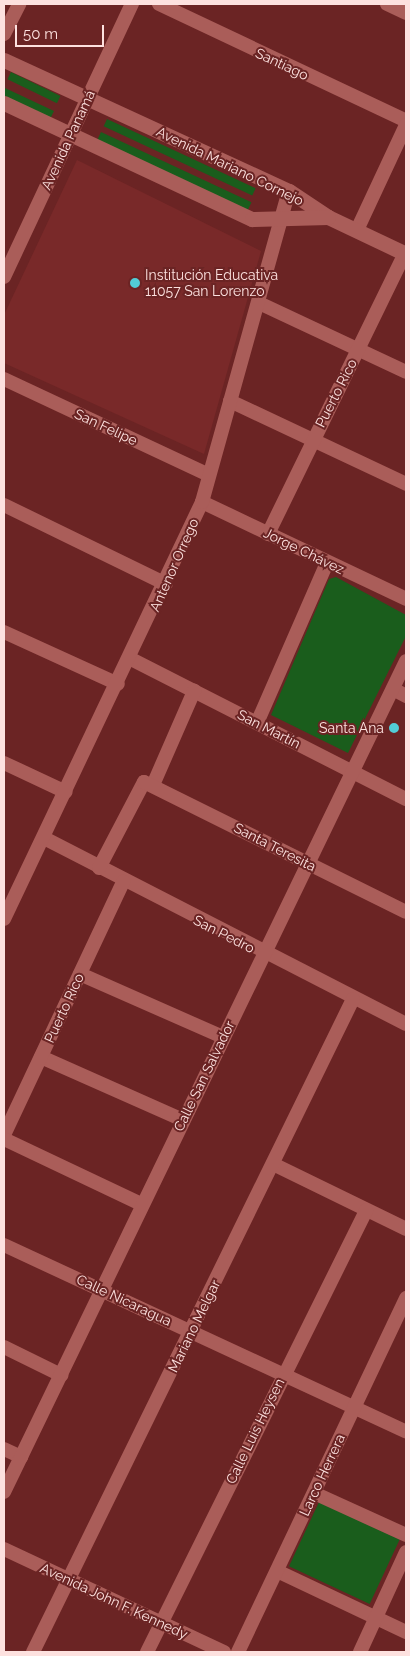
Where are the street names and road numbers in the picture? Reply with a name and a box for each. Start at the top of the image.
street label: Santiago [253,44,311,84]
street label: Avenida Panamá [38,87,98,193]
street label: Avenida Mariano Cornejo [154,123,306,209]
street label: Puerto Rico [312,356,360,430]
street label: San Felipe [72,405,140,449]
street label: Antenor Orrego [146,516,202,614]
street label: Jorge Chávez [261,524,347,578]
street label: San Martín [235,706,303,752]
street label: Santa Teresita [231,819,319,875]
street label: San Pedro [191,911,257,957]
street label: Puerto Rico [41,971,87,1045]
street label: Calle San Salvador [170,1018,238,1134]
street label: Calle Nicaragua [74,1271,174,1329]
street label: Mariano Melgar [164,1277,224,1375]
street label: Calle Luis Heysen [222,1376,288,1486]
street label: Larco Herrera [296,1431,348,1519]
street label: Avenida John F. Kennedy [37,1559,191,1643]

